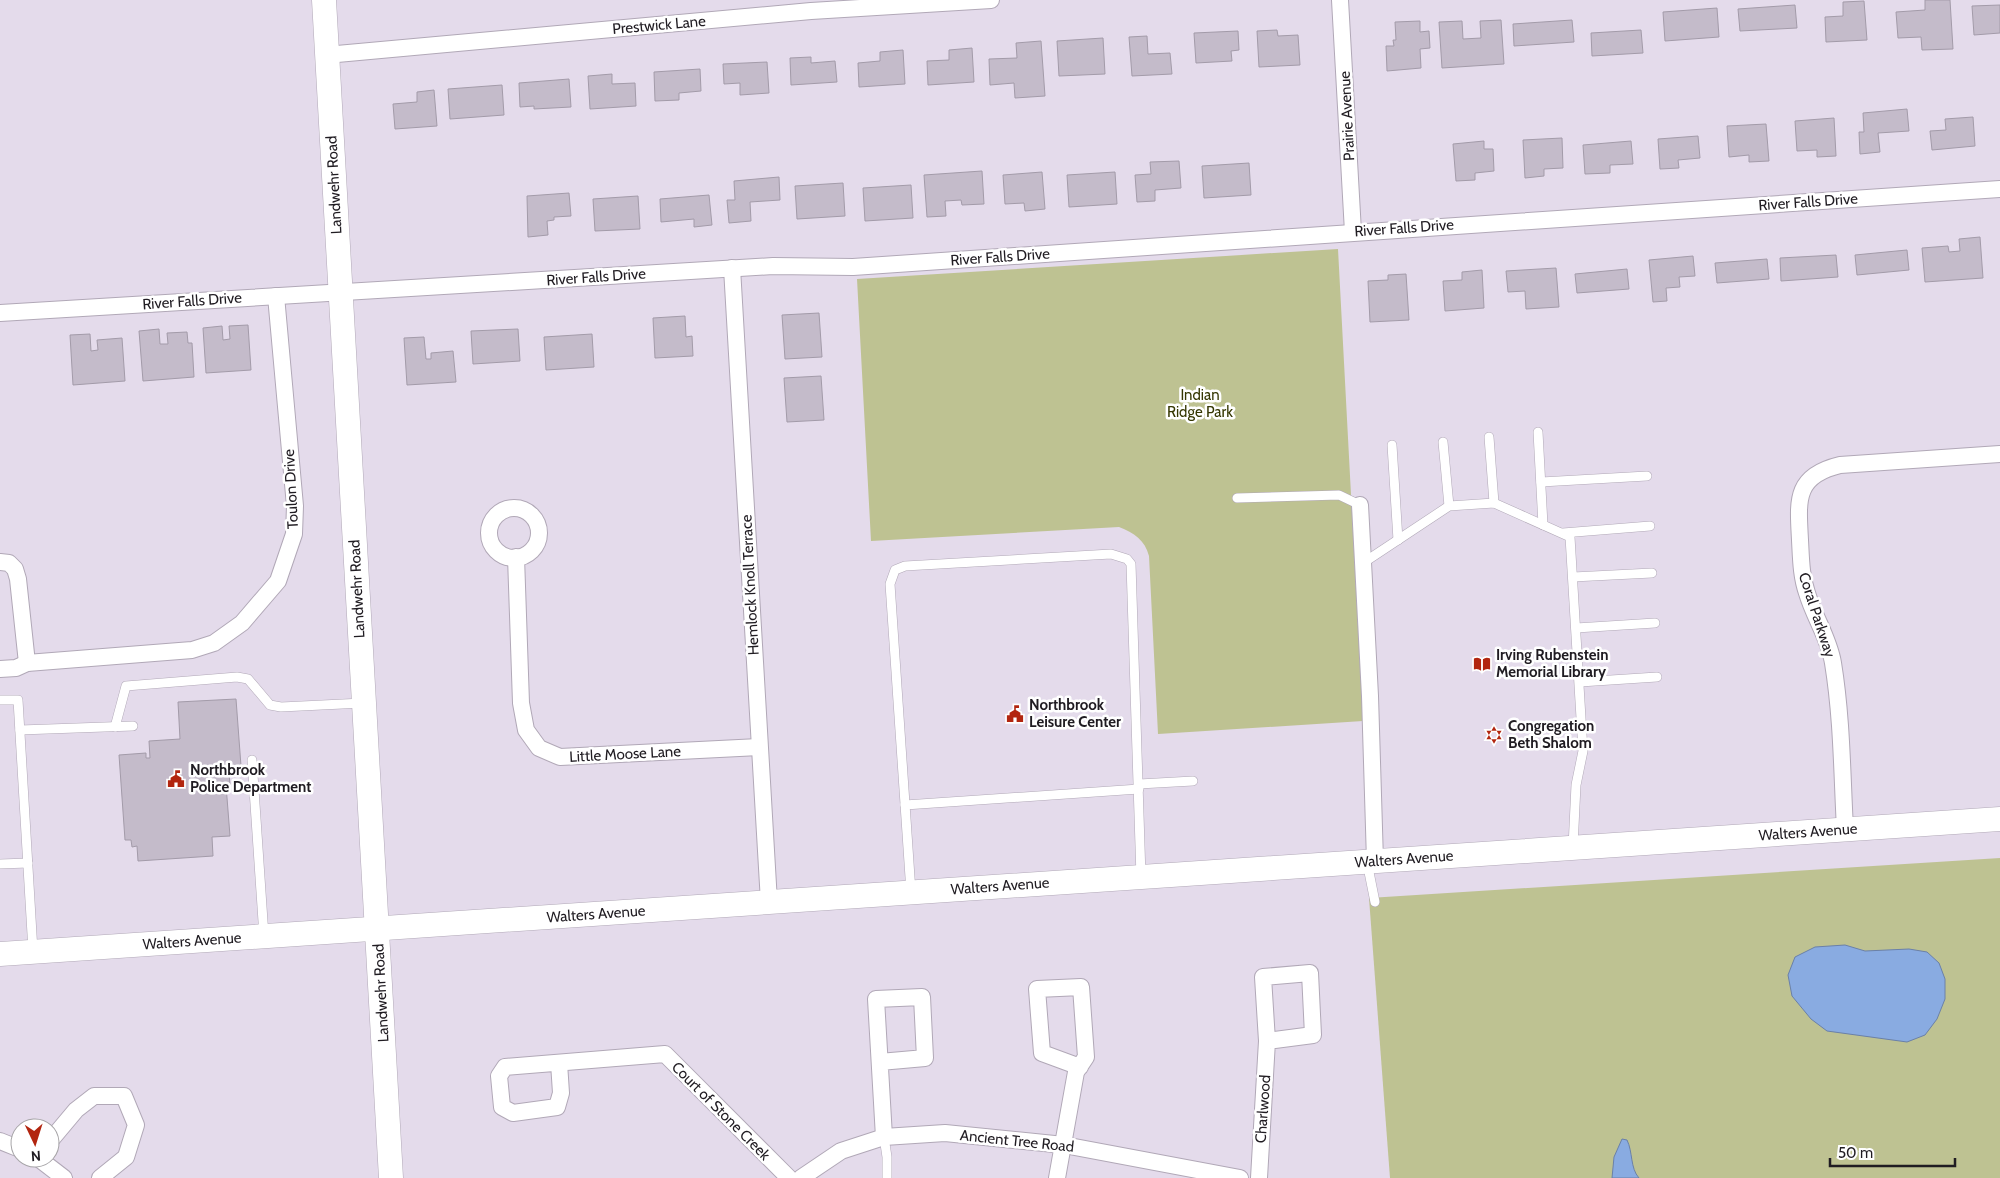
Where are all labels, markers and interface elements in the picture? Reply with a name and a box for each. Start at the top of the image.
street label: Prestwick Lane [612,12,707,38]
street label: Prairie Avenue [1336,70,1358,161]
street label: Landwehr Road [322,135,346,235]
street label: River Falls Drive [1758,190,1859,214]
street label: River Falls Drive [1354,216,1455,240]
street label: River Falls Drive [950,245,1051,269]
street label: River Falls Drive [546,265,647,289]
street label: River Falls Drive [142,289,243,313]
park label: Indian Ridge Park [1167,386,1233,421]
street label: Toulon Drive [280,448,302,529]
street label: Hemlock Knoll Terrace [737,514,763,656]
street label: Landwehr Road [345,539,369,639]
street label: Coral Parkway [1795,570,1839,660]
place label: Irving Rubenstein Memorial Library [1496,646,1608,681]
library icon: Irving Rubenstein Memorial Library [1472,654,1492,674]
place label: Northbrook Leisure Center [1029,696,1121,731]
public building icon: Northbrook Leisure Center [1005,704,1025,724]
place label: Congregation Beth Shalom [1508,717,1594,752]
synagogue icon: Congregation Beth Shalom [1484,725,1504,745]
street label: Little Moose Lane [569,742,682,766]
place label: Northbrook Police Department [190,761,311,796]
public building icon: Northbrook Police Department [166,769,186,789]
street label: Walters Avenue [1758,820,1858,844]
street label: Walters Avenue [1354,847,1454,871]
street label: Walters Avenue [950,874,1050,898]
street label: Walters Avenue [546,902,646,926]
street label: Walters Avenue [142,929,242,953]
street label: Landwehr Road [369,943,393,1043]
street label: Court of Stone Creek [668,1058,774,1164]
street label: Charlwood [1252,1074,1274,1144]
north arrow [10,1118,60,1168]
street label: Ancient Tree Road [959,1126,1075,1156]
scale bar [1830,1136,1955,1168]
text: 50 m [1838,1144,1873,1162]
text: N [30,1147,41,1165]

